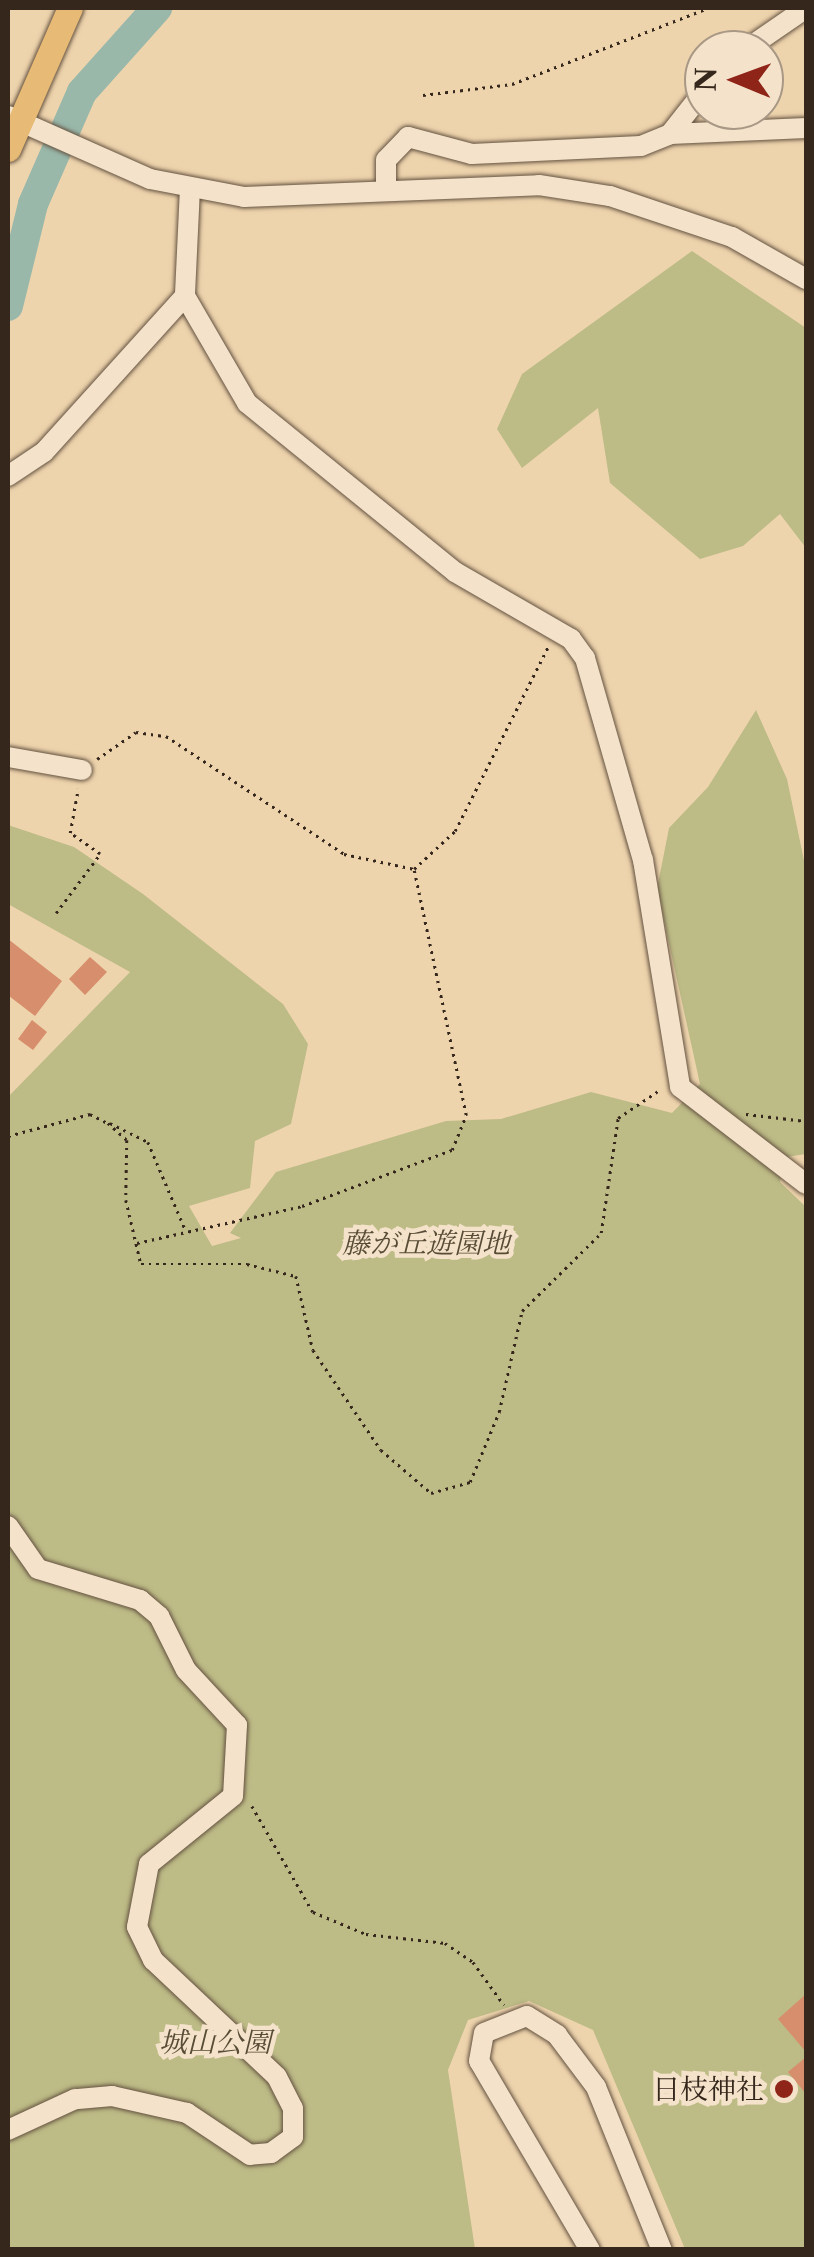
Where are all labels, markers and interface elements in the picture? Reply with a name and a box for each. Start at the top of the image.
north arrow [684,30,784,130]
text: N [689,67,723,92]
park label: 藤が丘遊園地 [342,1226,510,1260]
park label: 城山公園 [159,2025,271,2059]
place label: 日枝神社 [652,2072,764,2106]
marker: 日枝神社 [773,2078,795,2100]

